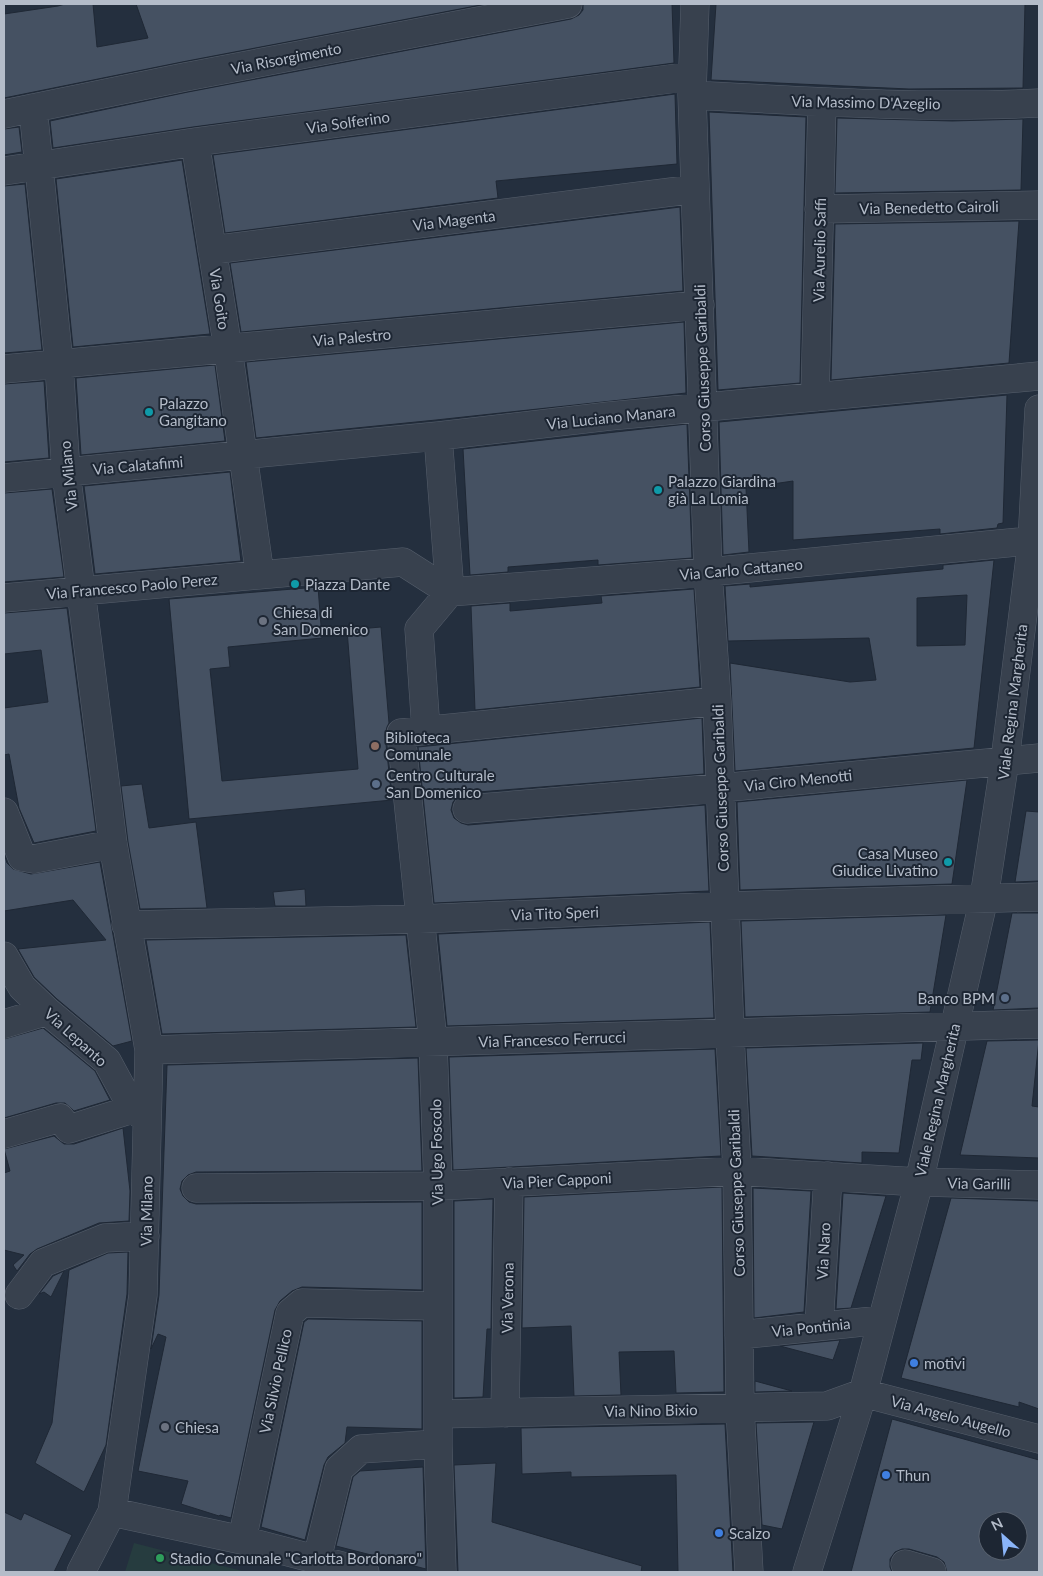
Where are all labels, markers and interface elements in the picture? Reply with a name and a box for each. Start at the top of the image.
street label: Via Risorgimento [229,38,343,78]
street label: Via Massimo D'Azeglio [791,92,941,112]
street label: Via Solferino [305,107,391,137]
street label: Via Benedetto Cairoli [859,197,999,217]
street label: Via Aurelio Saffi [809,198,829,302]
street label: Via Magenta [412,206,496,234]
street label: Via Goito [206,267,234,331]
street label: Corso Giuseppe Garibaldi [690,284,714,452]
street label: Via Palestro [312,325,392,349]
place label: Palazzo Gangitano [159,394,227,429]
street label: Via Luciano Manara [546,401,676,433]
marker: Palazzo Gangitano [143,406,155,418]
street label: Via Milano [55,440,81,512]
street label: Via Calatafimi [92,452,184,478]
place label: Palazzo Giardina già La Lomia [668,472,776,507]
marker: Palazzo Giardina già La Lomia [652,484,664,496]
street label: Via Carlo Cattaneo [679,555,803,583]
street label: Via Francesco Paolo Perez [46,570,219,602]
place label: Piazza Dante [305,575,390,593]
marker: Piazza Dante [289,578,301,590]
place label: Chiesa di San Domenico [273,603,368,638]
marker: Chiesa di San Domenico [257,615,269,627]
street label: Viale Regina Margherita [994,623,1030,781]
street label: Corso Giuseppe Garibaldi [708,704,732,872]
place label: Biblioteca Comunale [385,728,451,763]
marker: Biblioteca Comunale [369,740,381,752]
street label: Via Ciro Menotti [743,765,853,795]
place label: Centro Culturale San Domenico [386,766,495,801]
marker: Centro Culturale San Domenico [370,778,382,790]
place label: Casa Museo Giudice Livatino [832,844,938,879]
marker: Casa Museo Giudice Livatino [942,856,954,868]
street label: Via Tito Speri [511,902,599,924]
place label: Banco BPM [918,989,995,1007]
marker: Banco BPM [999,992,1011,1004]
street label: Via Lepanto [41,1004,111,1070]
street label: Viale Regina Margherita [911,1022,963,1178]
street label: Via Francesco Ferrucci [478,1027,626,1051]
street label: Via Ugo Foscolo [426,1099,446,1205]
street label: Corso Giuseppe Garibaldi [724,1109,748,1277]
street label: Via Pier Capponi [502,1168,612,1192]
street label: Via Garilli [947,1173,1011,1193]
street label: Via Milano [136,1176,156,1246]
street label: Via Naro [813,1222,833,1280]
street label: Via Verona [497,1262,517,1334]
street label: Via Pontinia [771,1314,851,1340]
street label: Via Silvio Pellico [255,1327,295,1435]
place label: motivi [924,1354,965,1372]
marker: motivi [908,1357,920,1369]
street label: Via Angelo Augello [889,1391,1013,1441]
street label: Via Nino Bixio [604,1400,698,1420]
place label: Chiesa [175,1418,219,1436]
marker: Chiesa [159,1421,171,1433]
place label: Thun [896,1466,930,1484]
marker: Thun [880,1469,892,1481]
north arrow [978,1511,1028,1561]
text: N [988,1514,1006,1534]
place label: Scalzo [729,1524,770,1542]
marker: Scalzo [713,1527,725,1539]
place label: Stadio Comunale "Carlotta Bordonaro" [170,1549,422,1567]
marker: Stadio Comunale "Carlotta Bordonaro" [154,1552,166,1564]

